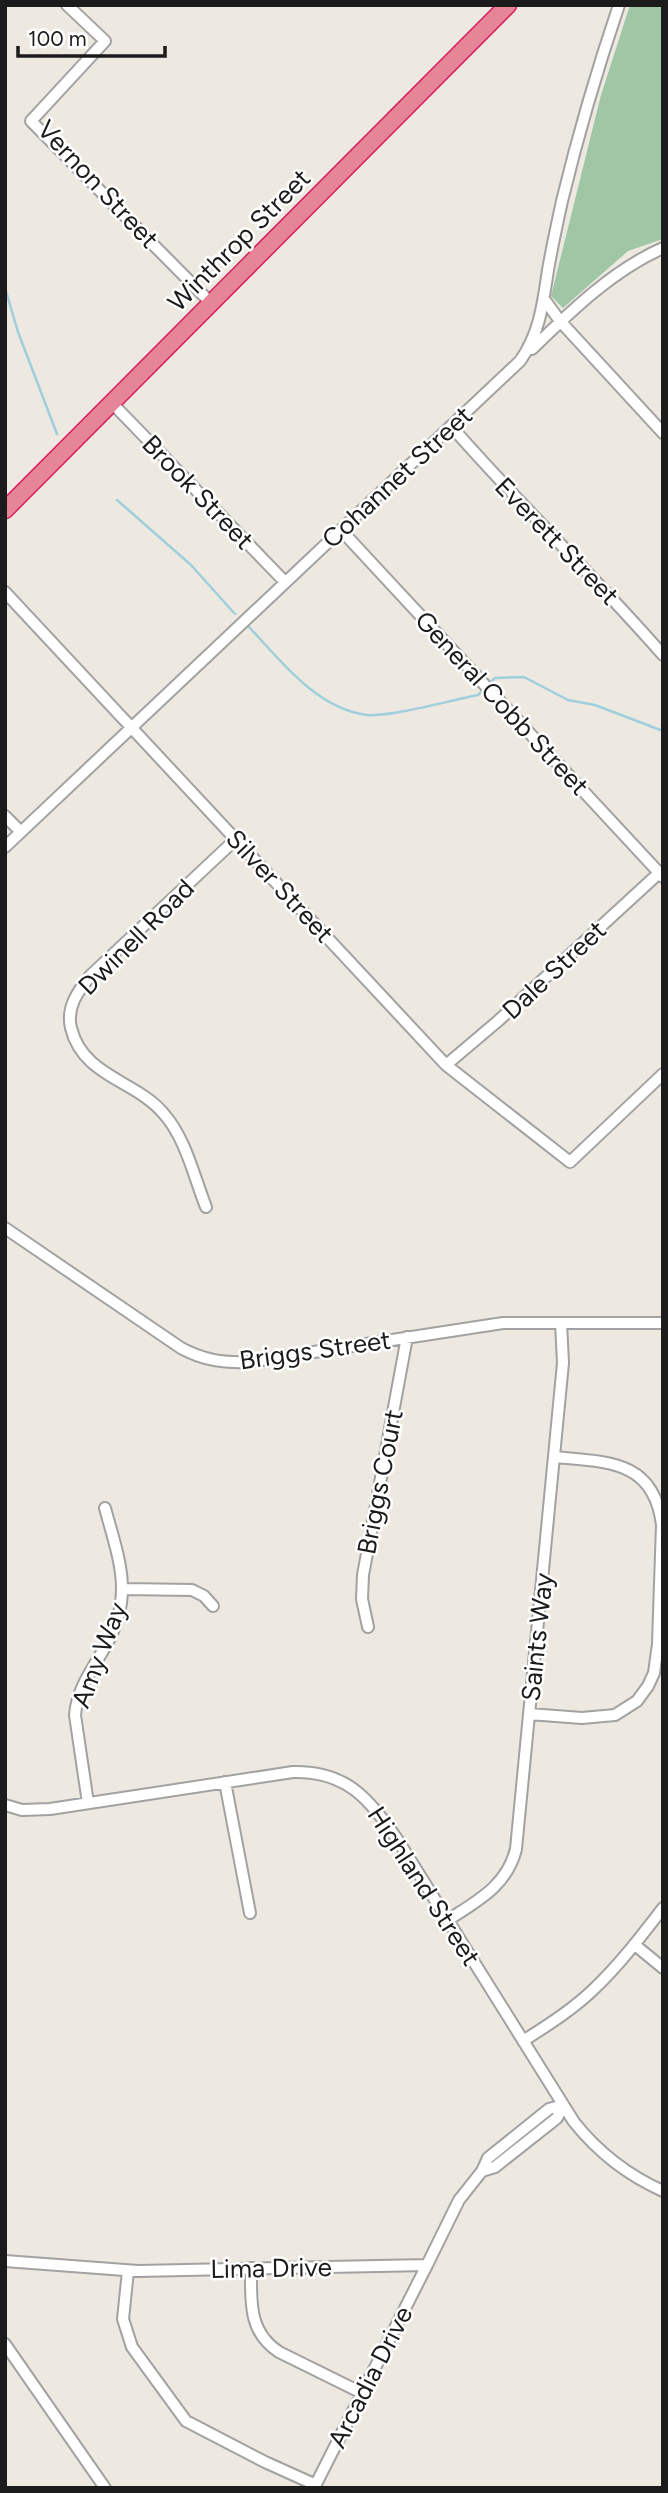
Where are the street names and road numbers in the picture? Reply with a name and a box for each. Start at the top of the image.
street label: Vernon Street [31,113,165,255]
street label: Winthrop Street [161,162,317,318]
street label: Cohannet Street [315,399,479,555]
street label: Brook Street [136,428,261,556]
street label: Everett Street [488,471,626,611]
street label: General Cobb Street [408,604,596,802]
street label: Silver Street [219,823,341,949]
street label: Dwinell Road [71,872,201,1002]
street label: Dale Street [495,914,613,1026]
street label: Briggs Street [237,1324,393,1376]
street label: Briggs Court [350,1407,410,1557]
street label: Saints Way [514,1571,560,1703]
street label: Amy Way [64,1597,134,1712]
street label: Highland Street [361,1800,487,1972]
street label: Lima Drive [210,2251,332,2285]
street label: Arcadia Drive [321,2301,419,2453]

